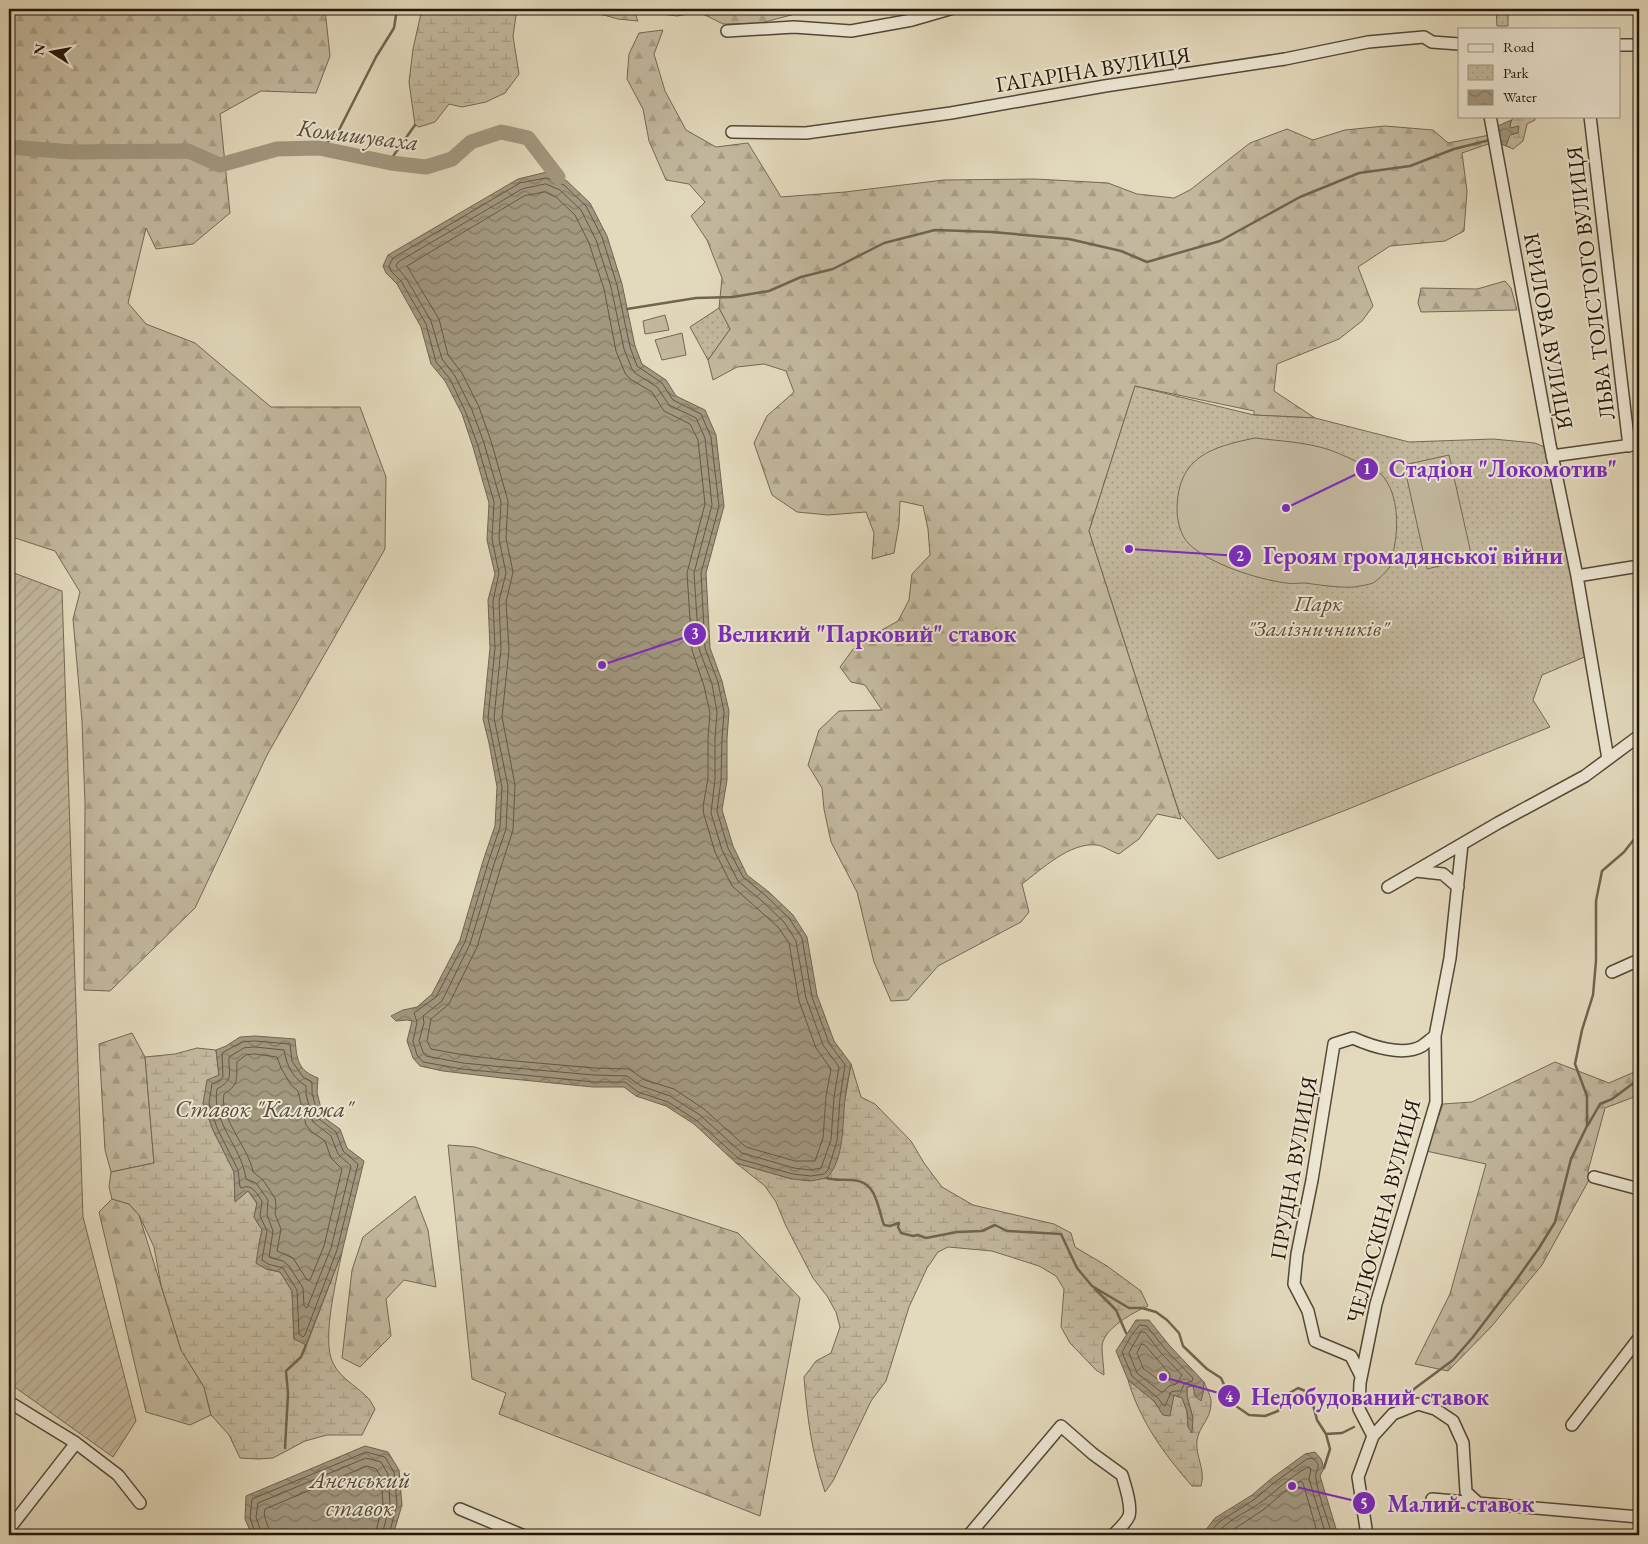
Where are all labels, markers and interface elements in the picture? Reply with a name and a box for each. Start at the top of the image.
north arrow [28,28,78,78]
legend [1458,28,1620,118]
text: Road [1503,37,1535,56]
street label: ГАГАРІНА ВУЛИЦЯ [994,40,1193,99]
text: N [29,42,49,57]
text: Park [1503,63,1530,82]
text: Water [1503,87,1537,106]
water label: Комишуваха [295,112,420,157]
street label: ЛЬВА ТОЛСТОГО ВУЛИЦЯ [1559,144,1622,421]
street label: КРИЛОВА ВУЛИЦЯ [1517,230,1580,432]
callout: Стадіон "Локомотив" [1354,449,1627,488]
text: Стадіон "Локомотив" [1389,453,1617,484]
text: 1 [1363,459,1371,478]
callout: Героям громадянської війни [1228,536,1573,575]
text: Героям громадянської війни [1263,540,1563,571]
text: 2 [1236,546,1244,565]
park label: Парк "Залізничників" [1247,589,1391,643]
callout: Великий "Парковий" ставок [682,614,1026,653]
text: Великий "Парковий" ставок [717,618,1017,649]
text: 3 [691,624,699,643]
street label: ПРУДНА ВУЛИЦЯ [1263,1074,1324,1262]
water label: Ставок "Калюжа" [175,1093,355,1124]
street label: ЧЕЛЮСКІНА ВУЛИЦЯ [1340,1096,1427,1326]
callout: Недобудований ставок [1216,1377,1499,1416]
text: Недобудований ставок [1251,1381,1490,1413]
text: 4 [1225,1387,1234,1406]
water label: Аненський ставок [308,1464,410,1523]
callout: Малий ставок [1352,1484,1544,1523]
text: Малий ставок [1387,1488,1535,1519]
text: 5 [1360,1494,1368,1513]

